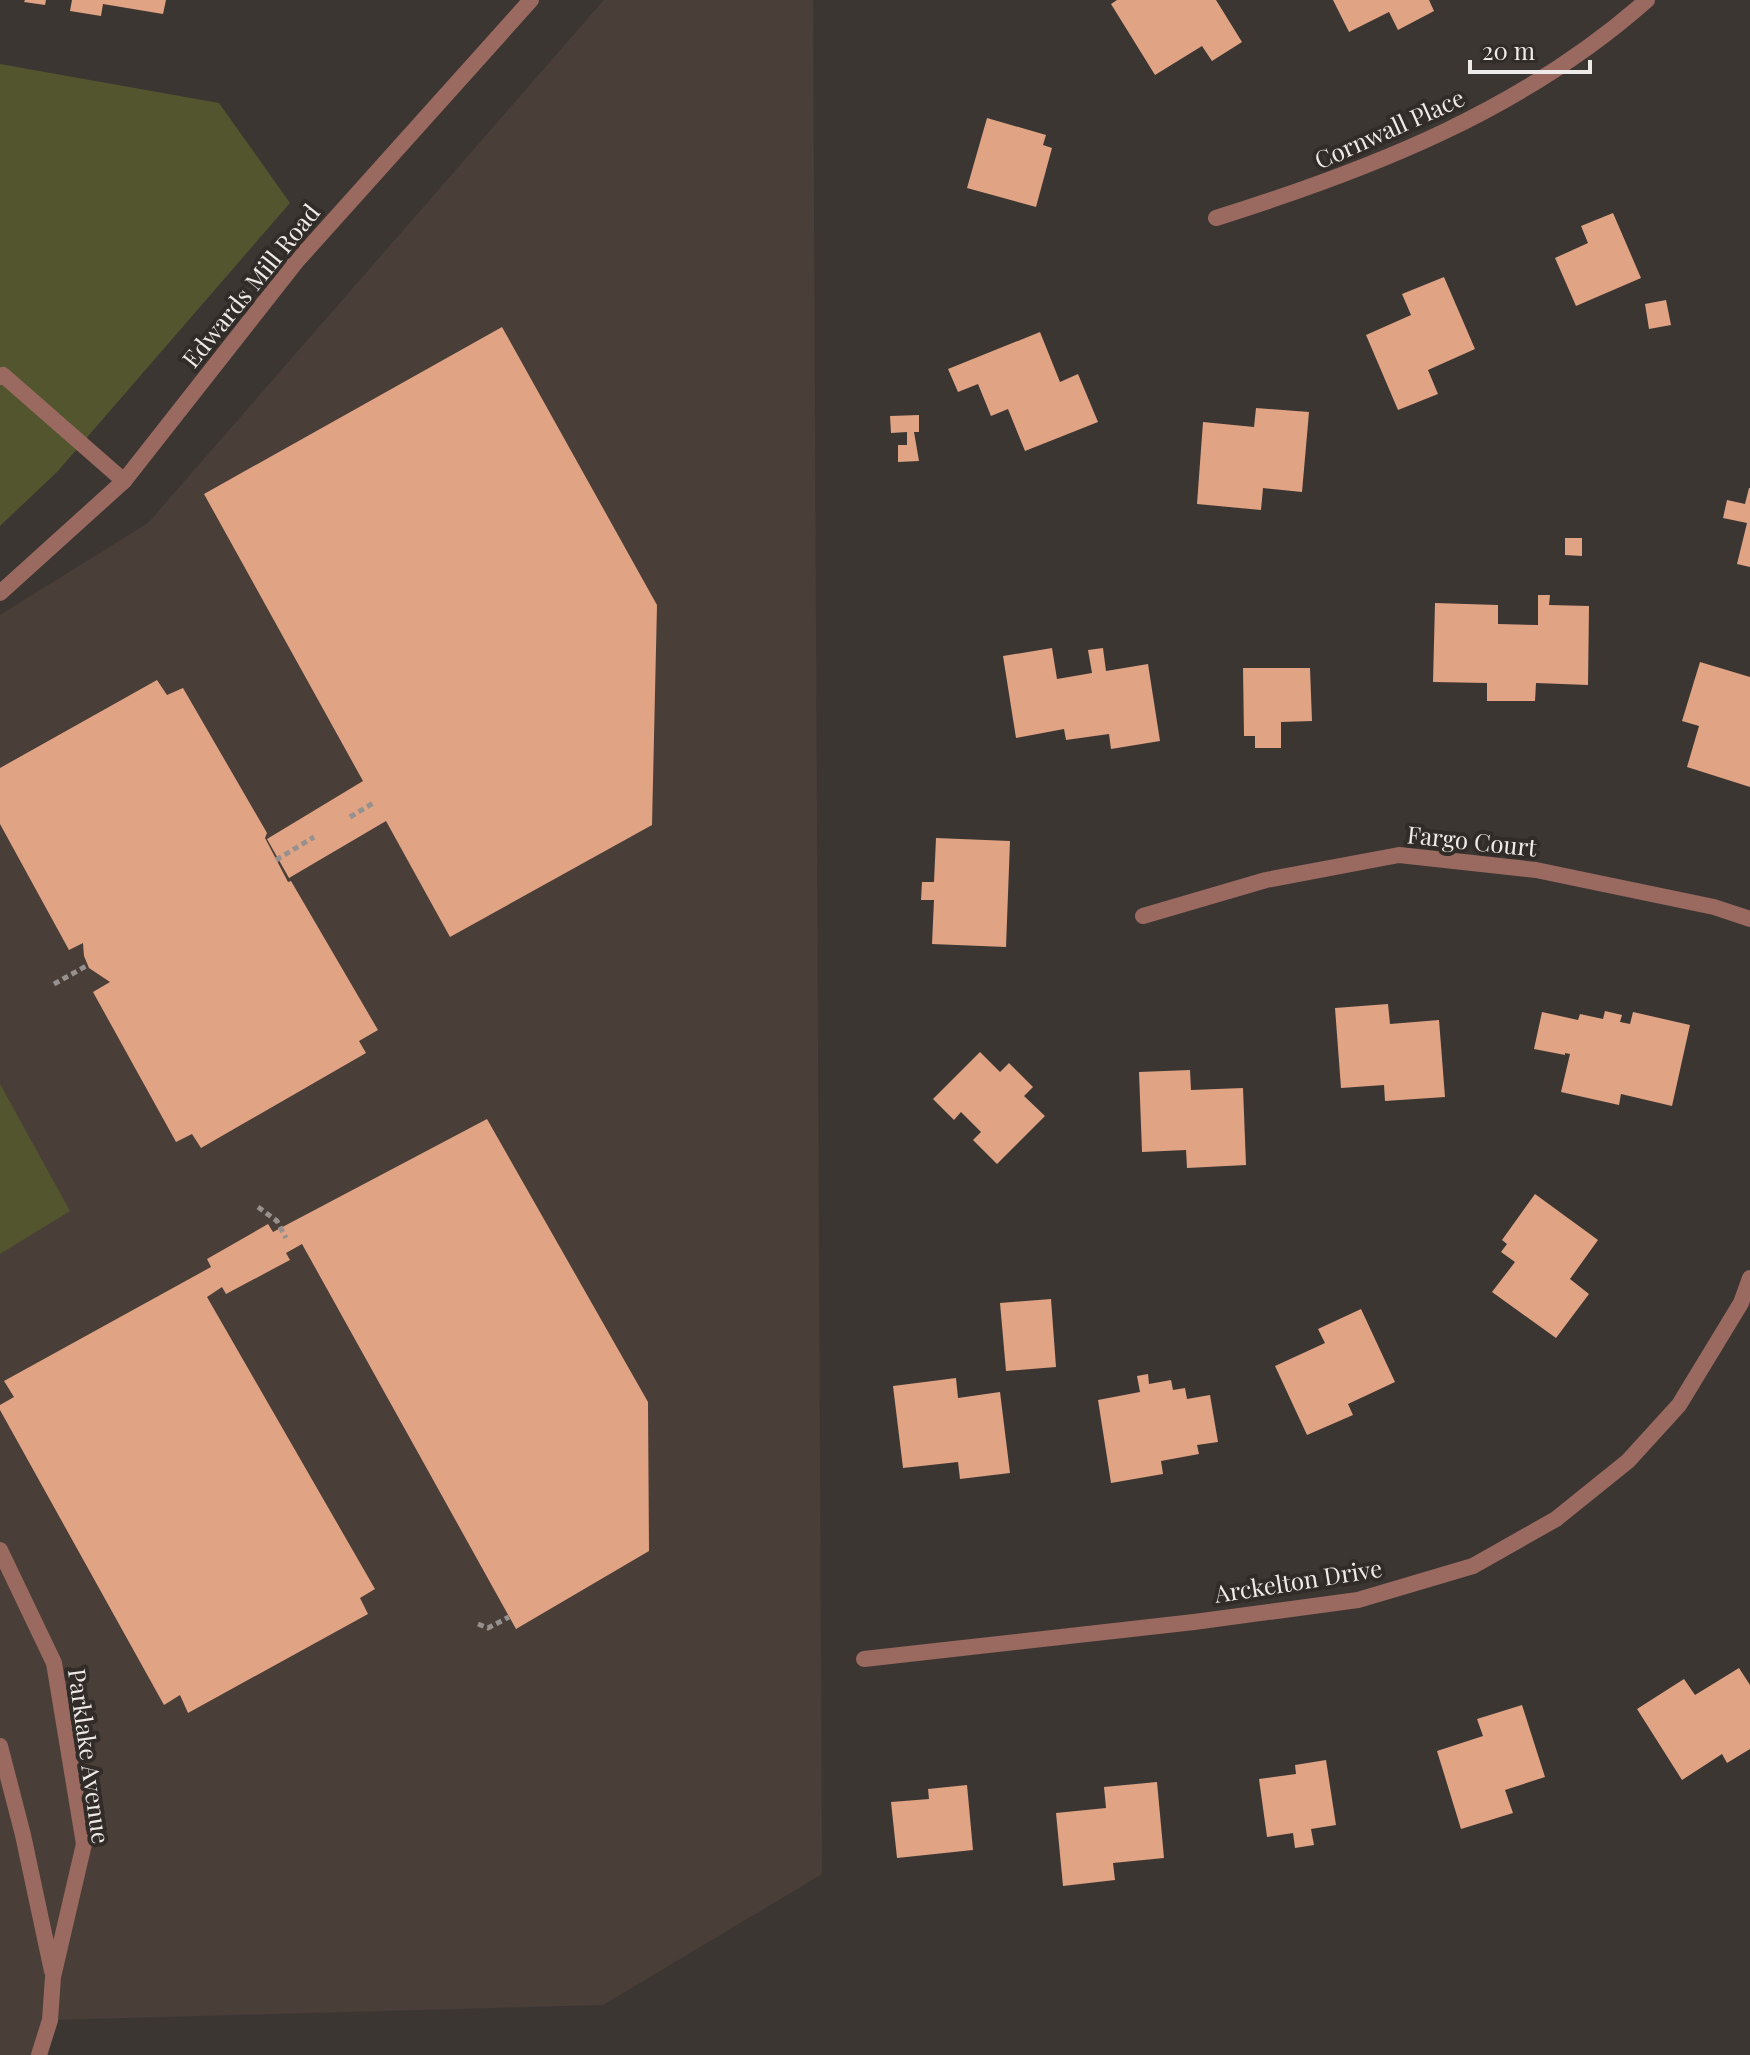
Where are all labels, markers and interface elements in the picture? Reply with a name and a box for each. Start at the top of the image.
scale bar [1470,24,1590,74]
text: 20 m [1482,34,1535,66]
street label: Cornwall Place [1309,81,1469,175]
street label: Edwards Mill Road [174,196,326,374]
street label: Fargo Court [1406,817,1539,863]
street label: Arckelton Drive [1211,1551,1384,1609]
street label: Parklake Avenue [62,1666,118,1846]

